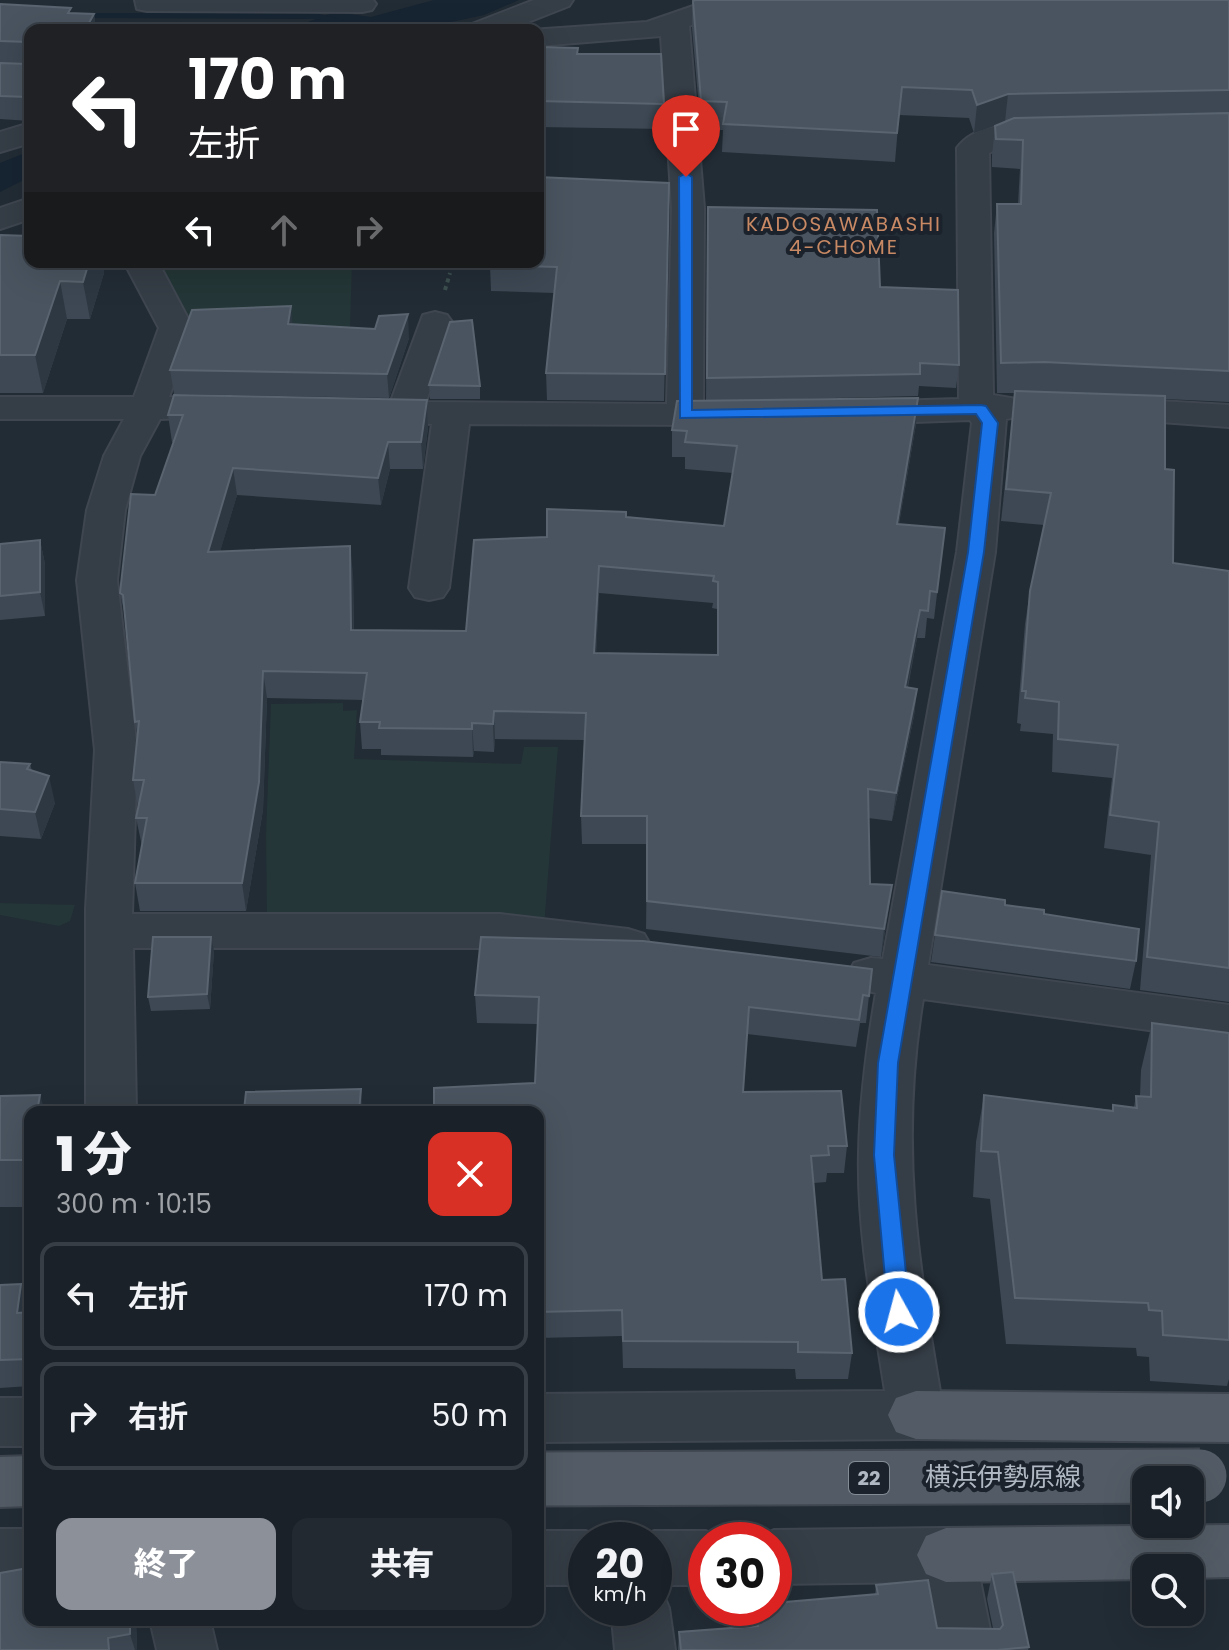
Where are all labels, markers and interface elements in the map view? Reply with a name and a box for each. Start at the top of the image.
text: 170 m [188,40,347,119]
icon: left [56,56,160,160]
pin [652,95,720,177]
icon: arrive [664,107,708,151]
text: 左折 [188,118,260,169]
icon: left [178,208,222,252]
icon: ahead [262,208,306,252]
icon: right [346,208,390,252]
district label: KADOSAWABASHI 4-CHOME [746,210,942,261]
text: 1 分 [56,1121,132,1188]
button: close [428,1132,512,1216]
text: 300 m · 10:15 [56,1186,212,1222]
position arrow [857,1270,941,1354]
icon: left [60,1274,104,1318]
text: 170 m [424,1274,508,1317]
text: 左折 [128,1275,188,1318]
icon: right [60,1394,104,1438]
text: 50 m [431,1394,508,1437]
text: 右折 [128,1395,188,1438]
street label: 横浜伊勢原線 [925,1459,1081,1495]
road number: 22 [849,1462,889,1494]
map controls [1132,1466,1204,1626]
button: sound [1132,1466,1204,1538]
button: 終了 [56,1518,276,1610]
button: 共有 [292,1518,512,1610]
speed limit sign: 30 [688,1522,792,1626]
text: 20 [596,1536,644,1592]
button: search [1132,1554,1204,1626]
text: km/h [593,1580,647,1608]

